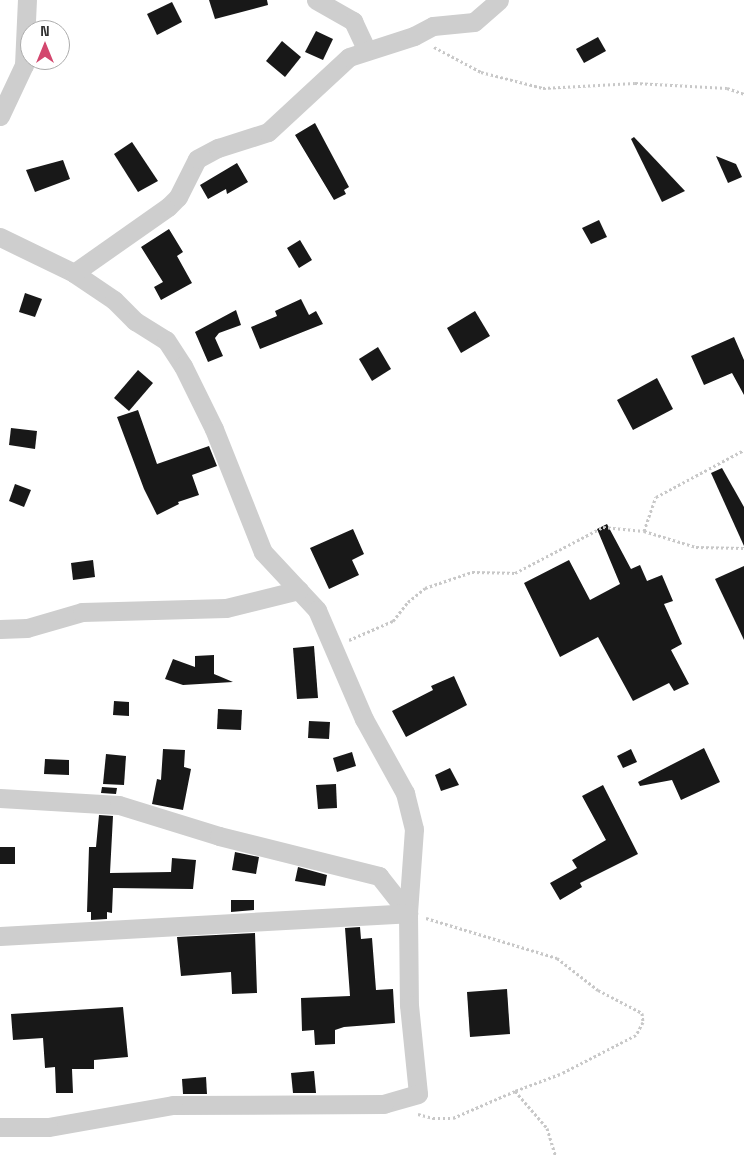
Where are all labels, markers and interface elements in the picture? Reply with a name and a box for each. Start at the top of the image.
north arrow [20,20,70,70]
text: N [40,22,50,40]

